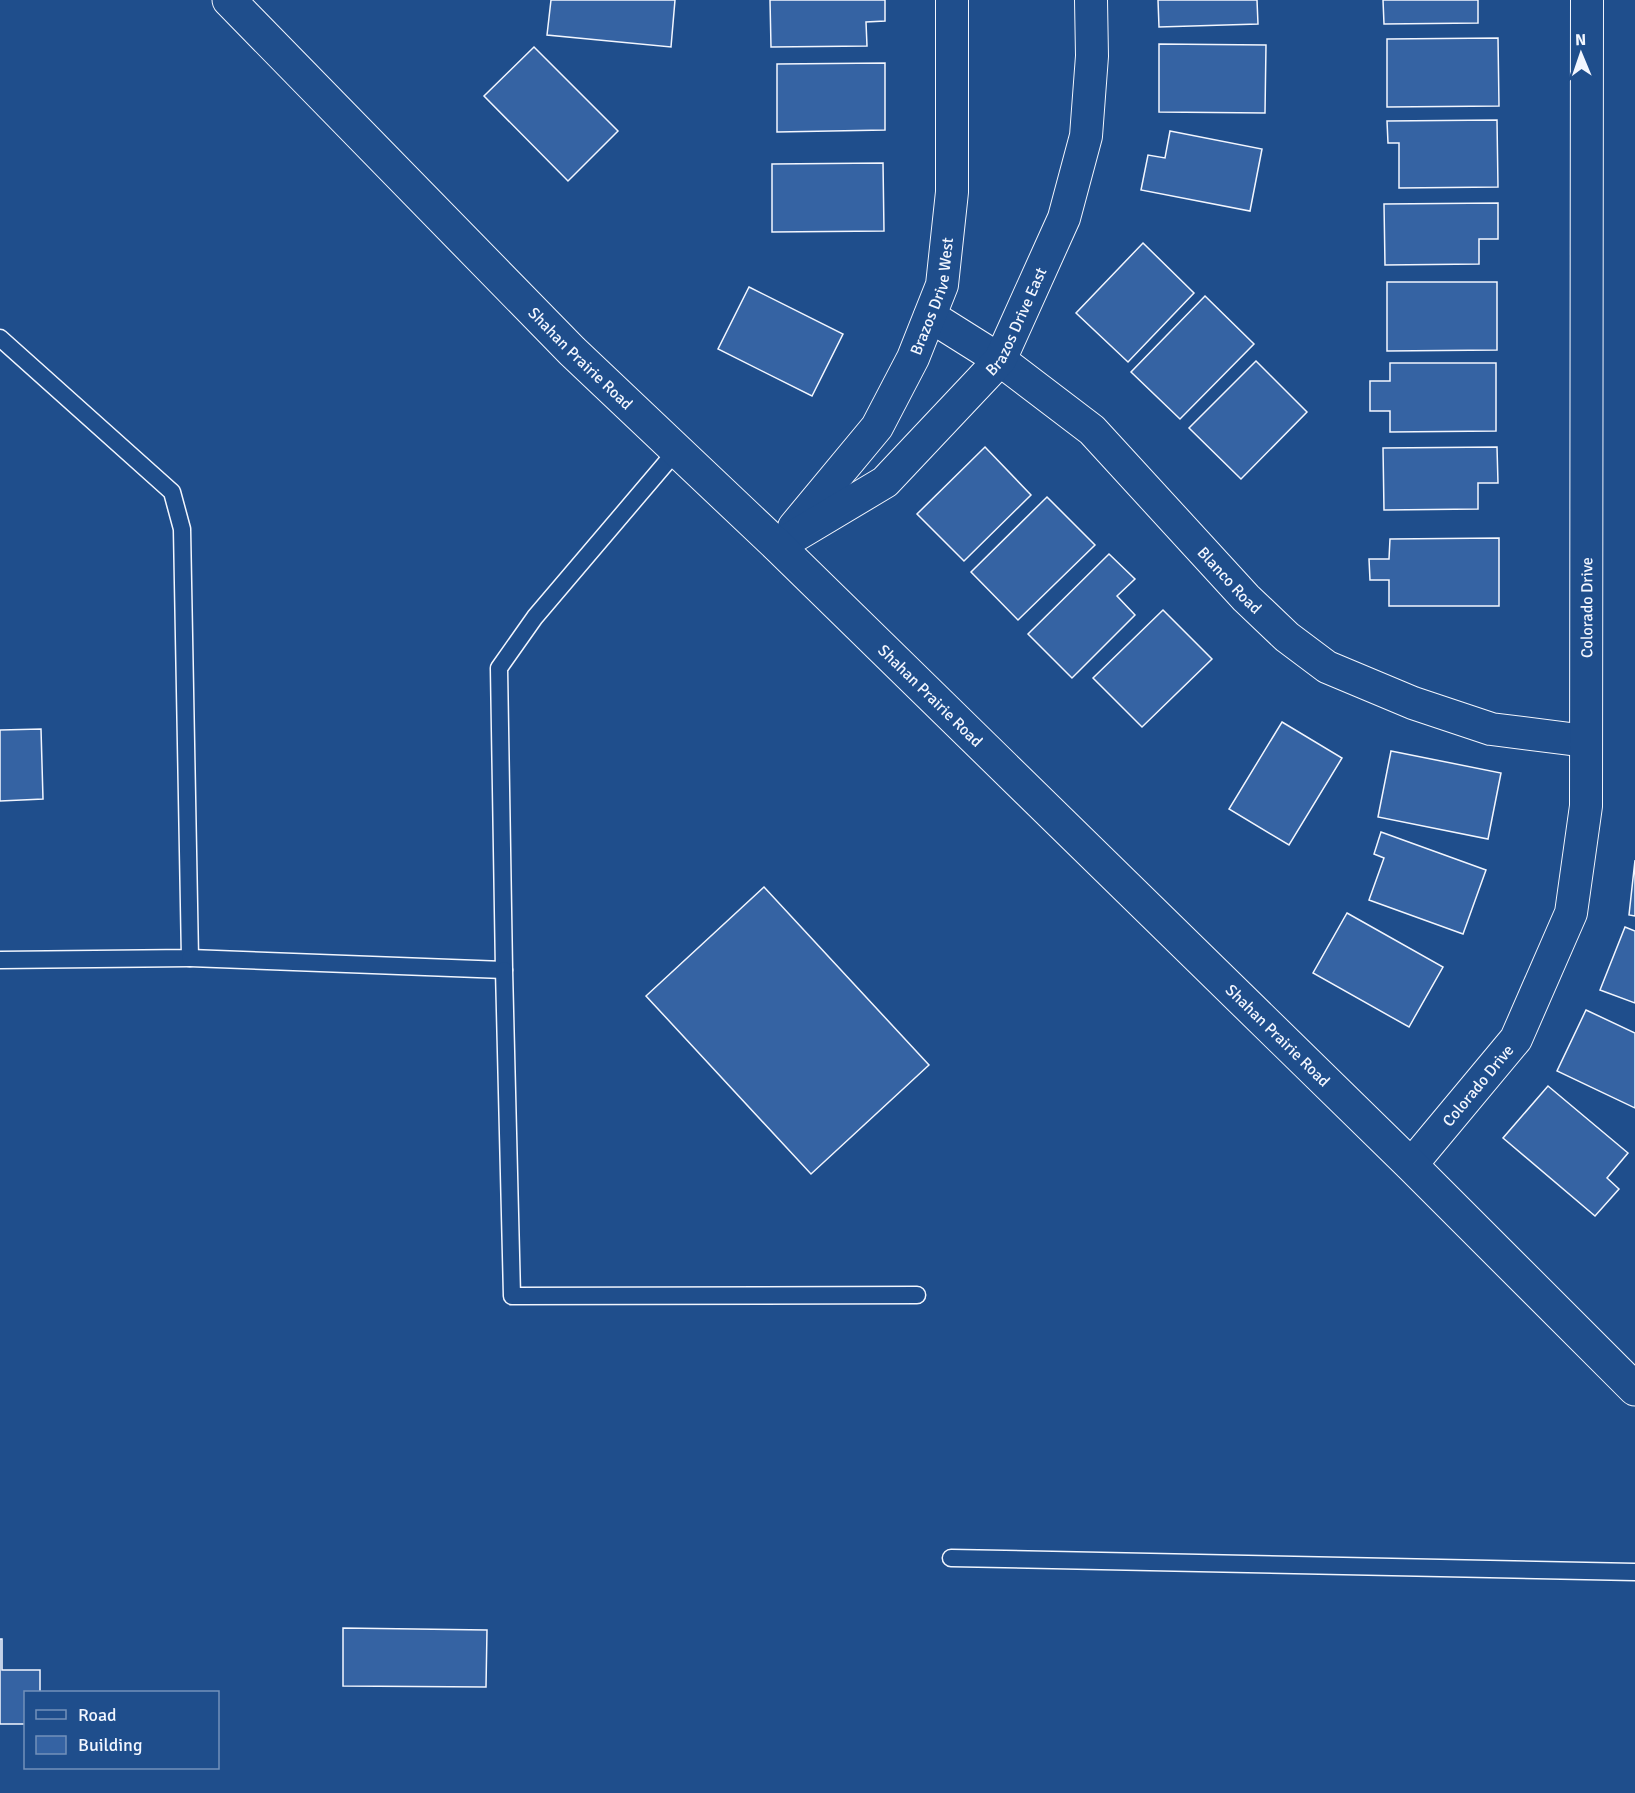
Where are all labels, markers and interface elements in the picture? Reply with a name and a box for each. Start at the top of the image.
north arrow [1551,24,1611,84]
text: N [1575,30,1586,50]
street label: Brazos Drive West [906,236,958,358]
street label: Brazos Drive East [982,264,1052,380]
street label: Shahan Prairie Road [524,303,637,414]
street label: Blanco Road [1193,543,1265,619]
street label: Colorado Drive [1577,557,1597,658]
street label: Shahan Prairie Road [874,641,986,752]
street label: Shahan Prairie Road [1221,980,1334,1091]
street label: Colorado Drive [1438,1041,1518,1131]
legend [24,1691,219,1769]
text: Road [78,1704,117,1726]
text: Building [78,1734,142,1756]

